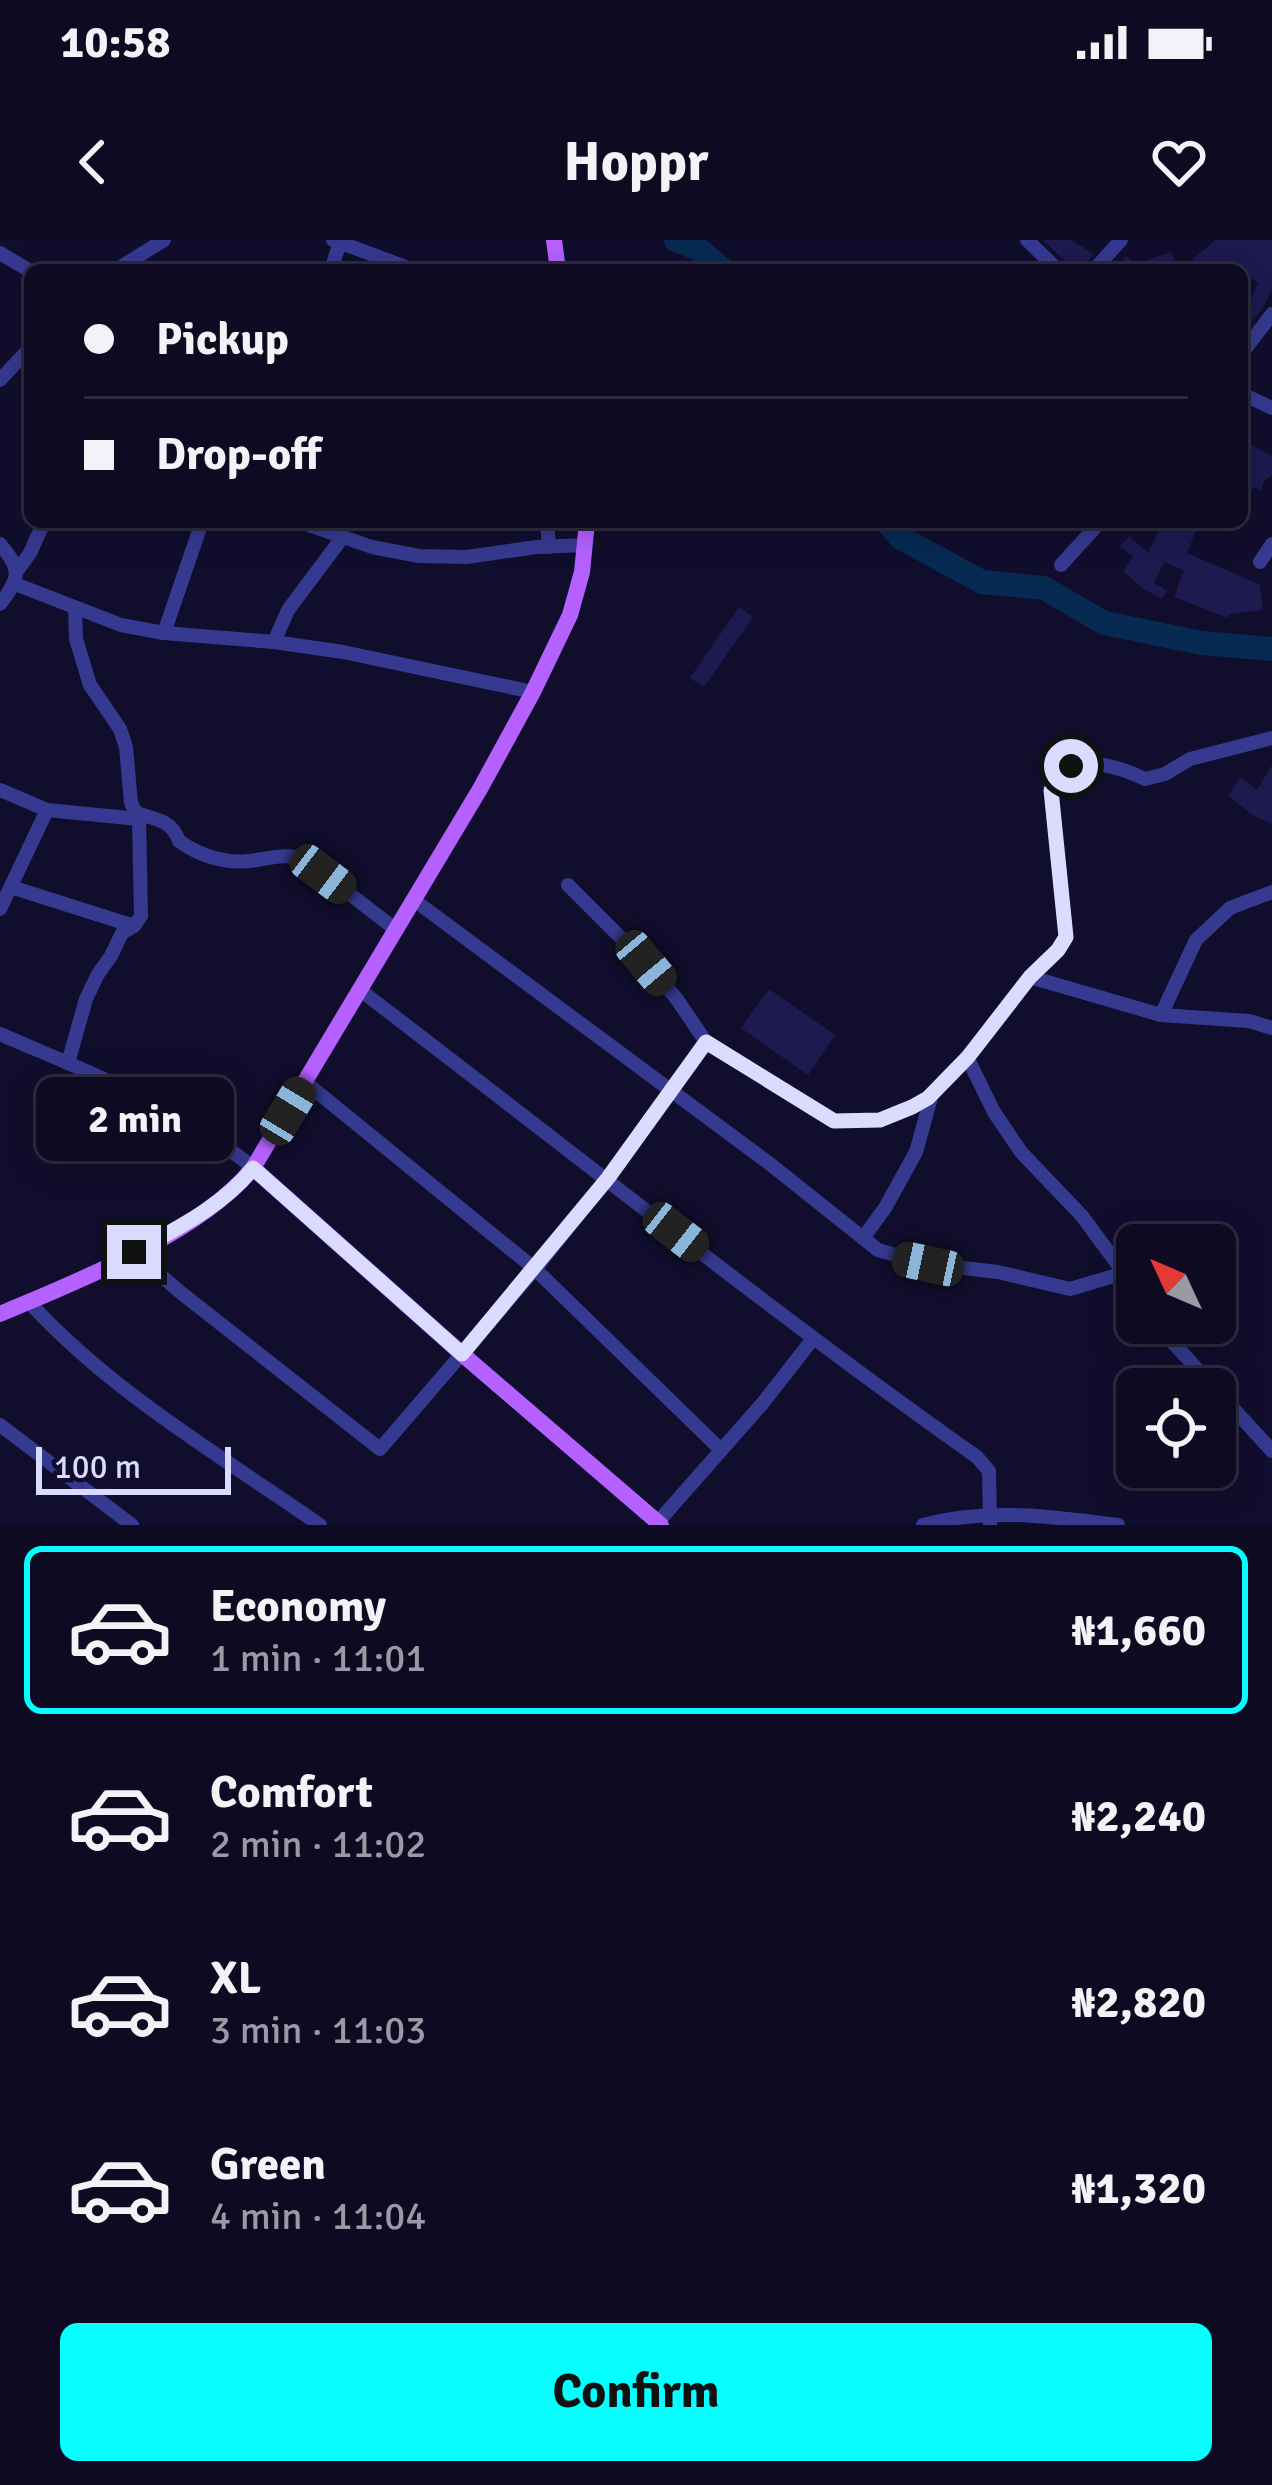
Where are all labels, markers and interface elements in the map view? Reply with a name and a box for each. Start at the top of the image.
text: 10:58 [60,15,170,70]
icon: back [60,129,126,195]
text: Hoppr [564,129,708,196]
icon: heart [1146,129,1212,195]
text: Pickup [156,312,289,367]
text: Drop-off [156,427,321,482]
route start [1044,739,1098,793]
car [283,838,363,910]
car [609,924,683,1002]
car [254,1071,322,1151]
callout: 2 min [35,1078,233,1162]
text: 2 min [88,1095,182,1143]
car [637,1196,715,1268]
north arrow [1116,1224,1236,1344]
map controls [1116,1224,1236,1488]
route end [107,1225,161,1279]
car [889,1239,967,1289]
button: locate [1116,1368,1236,1488]
scale bar [36,1441,231,1494]
text: 100 m [54,1447,141,1488]
icon: car [66,1576,174,1684]
text: Economy [210,1579,386,1634]
text: ₦1,660 [1071,1603,1206,1658]
text: 1 min · 11:01 [210,1634,426,1682]
icon: car [66,1762,174,1870]
text: Comfort [210,1765,373,1820]
text: ₦2,240 [1071,1789,1206,1844]
text: 2 min · 11:02 [210,1820,426,1868]
icon: car [66,1948,174,2056]
text: XL [210,1951,261,2006]
text: ₦2,820 [1071,1975,1206,2030]
text: 3 min · 11:03 [210,2006,426,2054]
icon: car [66,2134,174,2242]
text: Green [210,2137,326,2192]
text: ₦1,320 [1071,2161,1206,2216]
text: 4 min · 11:04 [210,2192,426,2240]
button: Confirm [60,2323,1212,2461]

